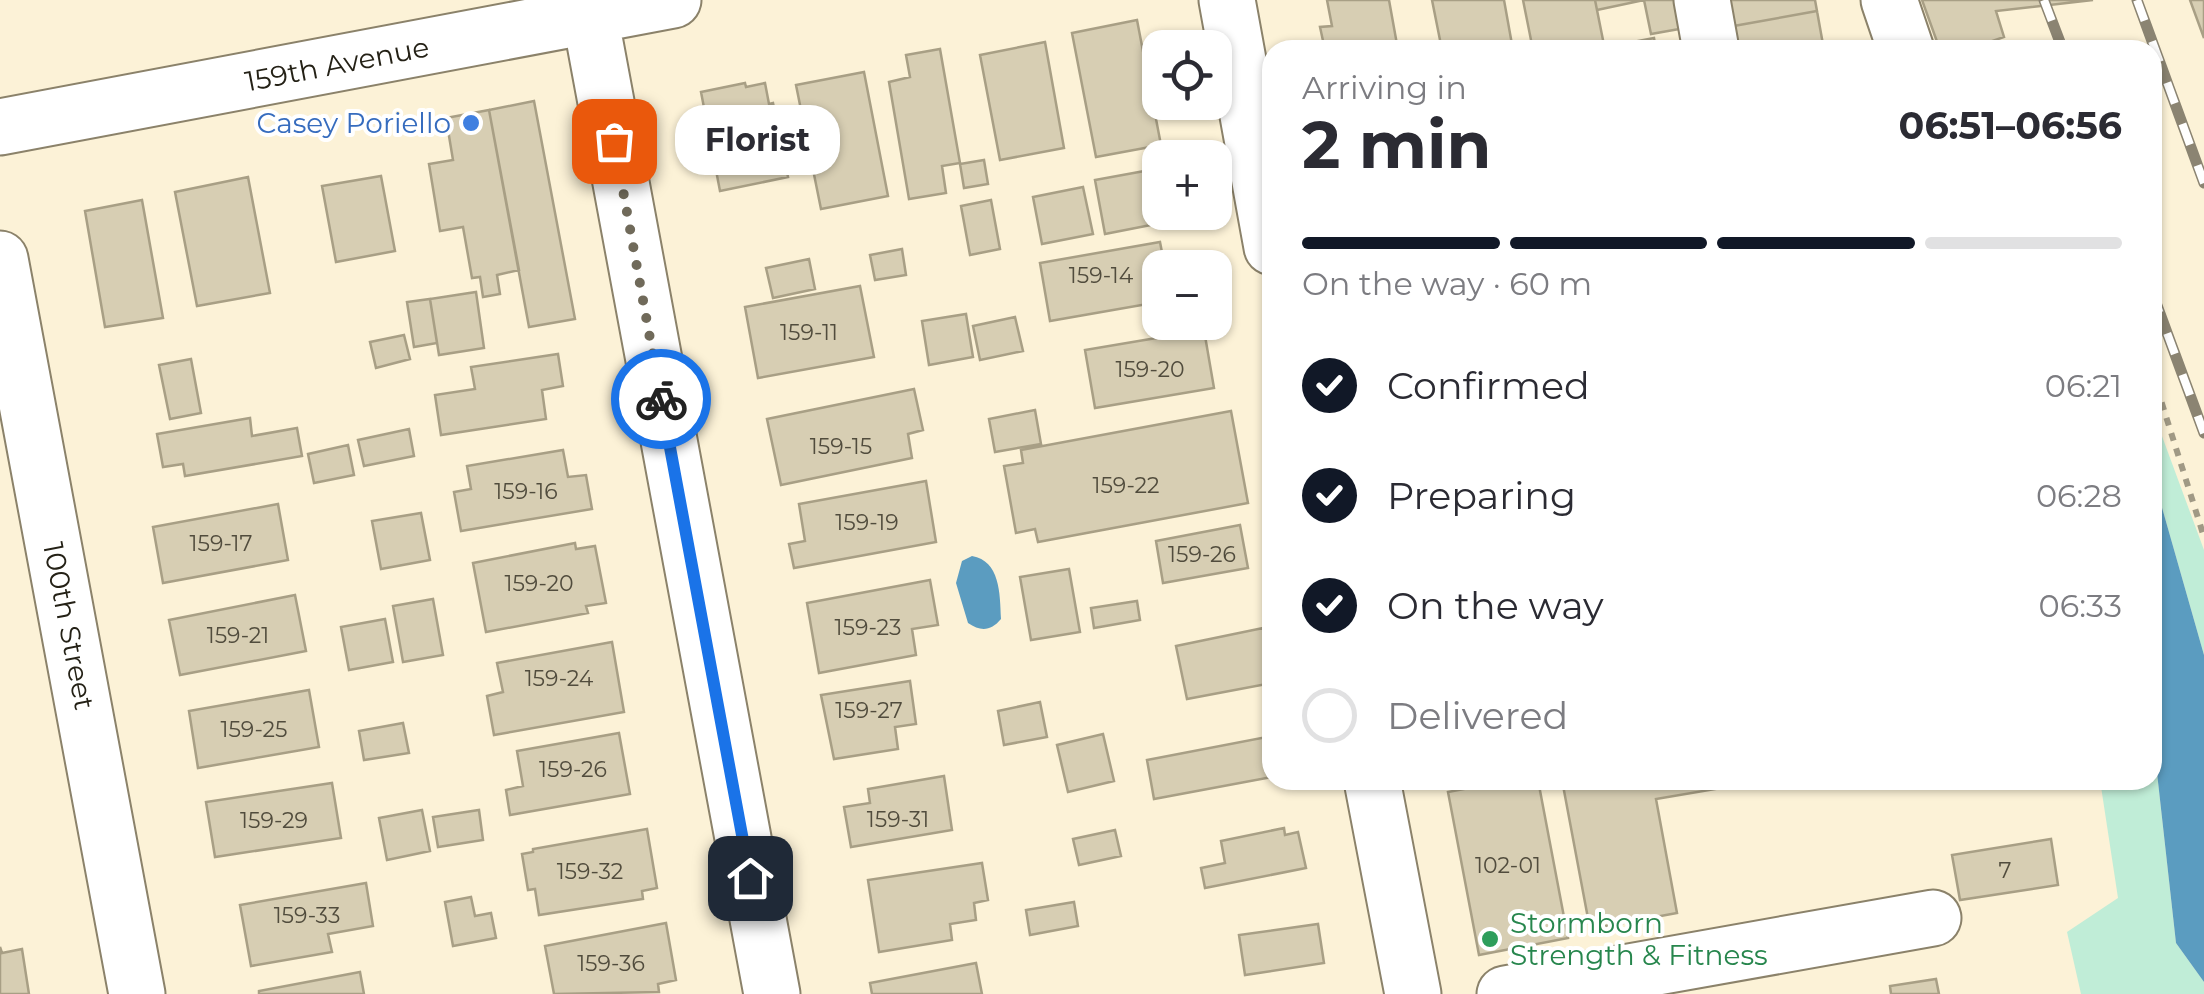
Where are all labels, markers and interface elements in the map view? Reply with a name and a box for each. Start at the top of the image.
street label: 159th Avenue [242,30,432,98]
map controls [1142,30,1232,340]
button: locate [1142,30,1232,120]
text: Arriving in [1302,68,1467,107]
pin [572,99,657,184]
text: 06:51–06:56 [1899,102,2122,149]
text: 2 min [1302,105,1491,184]
place label: Casey Poriello [257,106,451,140]
callout: Florist [674,106,839,176]
marker: Casey Poriello [460,112,482,134]
icon: bag [587,114,642,169]
text: Florist [705,120,810,159]
button: + [1142,140,1232,230]
button: − [1142,250,1232,340]
house number: 159-14 [1069,262,1134,289]
text: On the way · 60 m [1302,264,1592,303]
house number: 159-11 [780,319,838,346]
courier [611,349,711,449]
house number: 159-20 [1115,356,1185,383]
icon: check [1302,358,1357,413]
text: Confirmed [1387,362,1590,409]
text: 06:21 [2045,366,2122,405]
icon: bike [634,372,689,427]
house number: 159-15 [810,433,872,460]
icon: check [1302,468,1357,523]
house number: 159-22 [1092,472,1160,499]
text: Preparing [1387,472,1576,519]
text: 06:28 [2036,476,2122,515]
house number: 159-16 [494,478,558,505]
house number: 159-19 [835,509,899,536]
house number: 159-17 [190,530,252,557]
street label: 100th Street [36,539,102,713]
house number: 159-26 [1168,541,1236,568]
house number: 159-20 [504,570,574,597]
icon: check [1302,578,1357,633]
text: On the way [1387,582,1604,629]
text: 06:33 [2039,586,2122,625]
house number: 159-23 [834,614,902,641]
house number: 159-21 [207,622,269,649]
house number: 159-24 [525,665,594,692]
text: Delivered [1387,692,1568,739]
house number: 159-27 [835,697,903,724]
house number: 159-25 [220,716,288,743]
house number: 159-26 [539,756,607,783]
house number: 159-31 [867,806,929,833]
house number: 159-29 [240,807,308,834]
pin [708,836,793,921]
icon: home [723,851,778,906]
house number: 102-01 [1475,852,1541,879]
house number: 7 [1999,857,2012,884]
house number: 159-32 [557,858,623,885]
house number: 159-33 [274,902,340,929]
place label: Stormborn Strength & Fitness [1510,906,1768,972]
marker: Stormborn Strength & Fitness [1479,928,1501,950]
house number: 159-36 [577,950,645,977]

